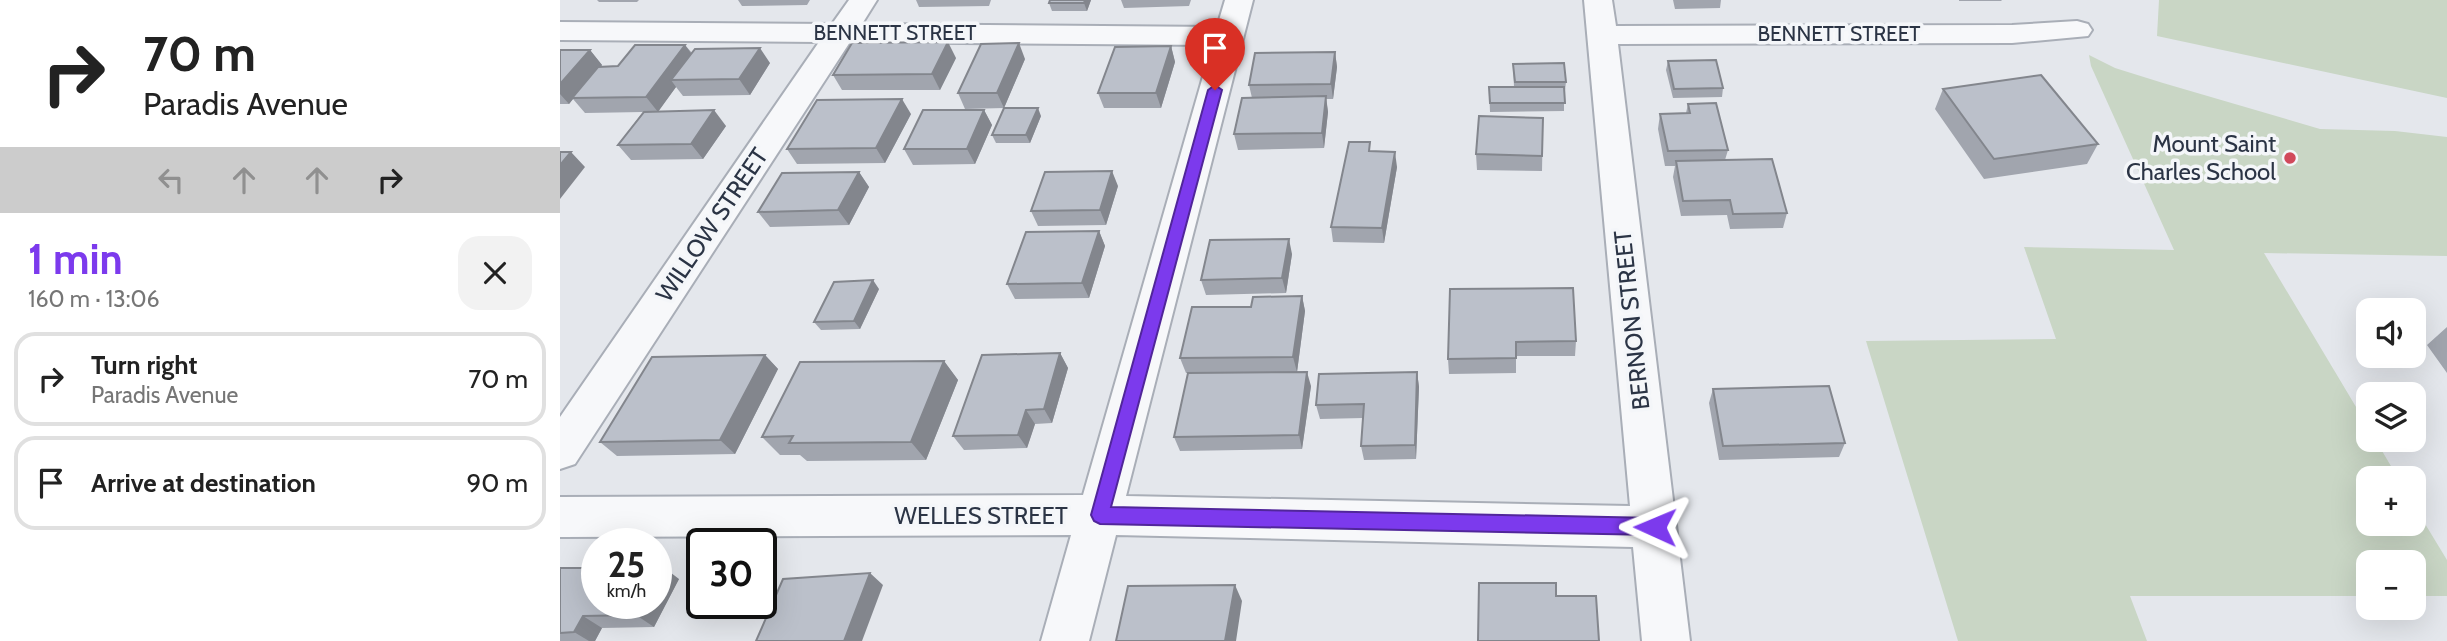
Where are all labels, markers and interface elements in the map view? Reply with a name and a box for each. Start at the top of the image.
pin [1185,18,1245,90]
street label: BENNETT STREET [813,20,977,45]
street label: BENNETT STREET [1757,21,1921,46]
text: 70 m [143,24,256,83]
icon: right [28,28,119,119]
icon: arrive [1196,29,1234,67]
text: Paradis Avenue [143,84,348,123]
place label: Mount Saint Charles School [2126,129,2276,186]
street label: WILLOW STREET [649,142,774,307]
marker: Mount Saint Charles School [2282,150,2298,166]
icon: left [152,161,190,199]
icon: ahead [225,161,263,199]
icon: ahead [298,161,336,199]
icon: right [371,161,409,199]
street label: BERNON STREET [1608,229,1655,411]
text: 1 min [28,233,123,285]
button: close [458,236,532,310]
text: 160 m · 13:06 [28,285,160,313]
map controls [2356,298,2426,620]
button: sound [2356,298,2426,368]
text: Turn right [91,349,197,381]
icon: right [32,360,70,398]
text: 70 m [468,363,528,395]
text: Paradis Avenue [91,381,238,409]
button: layers [2356,382,2426,452]
icon: arrive [32,464,70,502]
button: + [2356,466,2426,536]
text: Arrive at destination [91,467,316,499]
text: 90 m [466,467,528,499]
position arrow [1618,490,1692,564]
street label: WELLES STREET [894,501,1068,530]
speed limit sign: 30 [686,528,777,619]
text: 25 [608,543,645,586]
button: − [2356,550,2426,620]
text: km/h [607,580,646,602]

